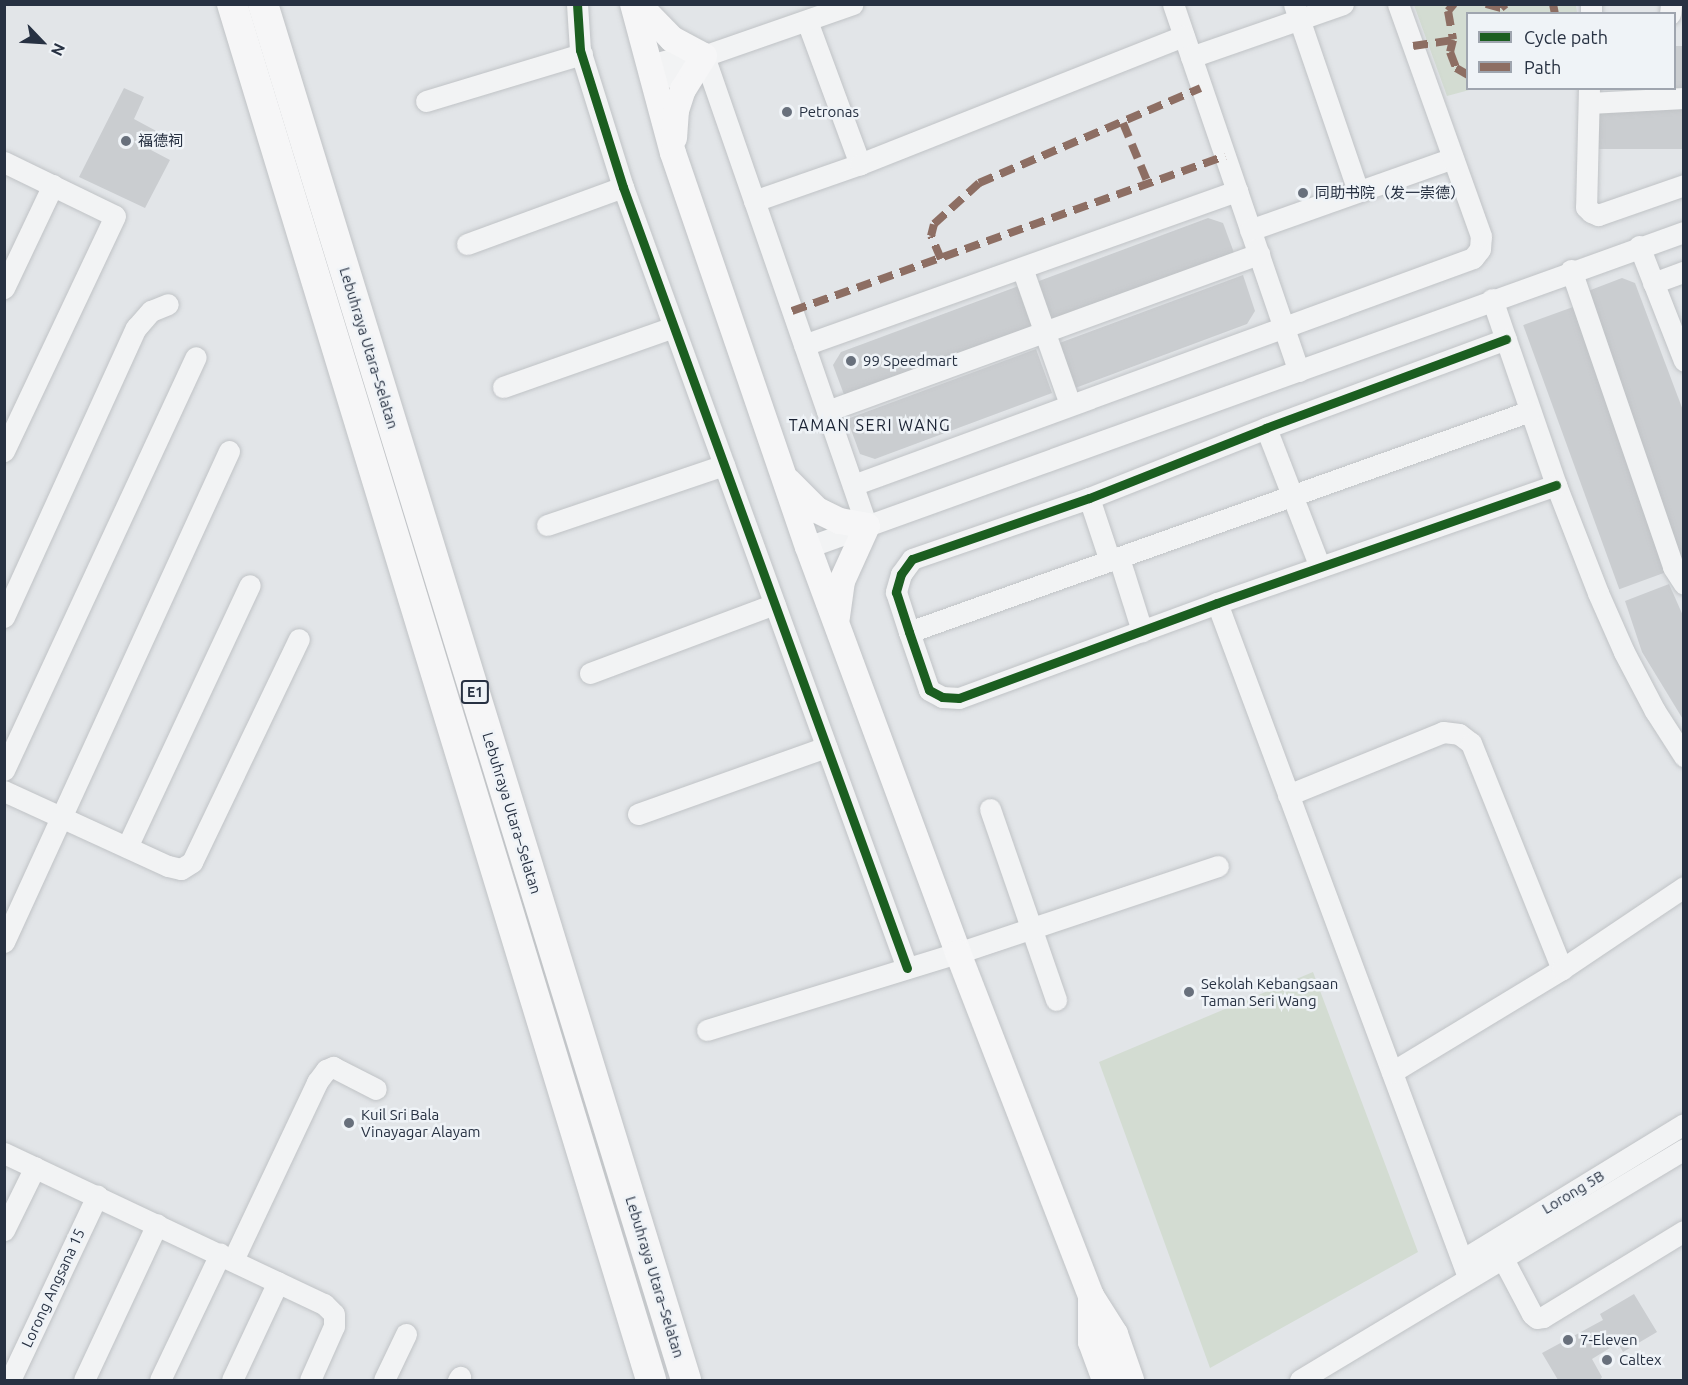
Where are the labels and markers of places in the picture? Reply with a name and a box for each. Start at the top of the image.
place label: Petronas [799,103,859,121]
marker: Petronas [780,105,794,119]
place label: 福德祠 [138,132,183,150]
marker: 福德祠 [119,134,133,148]
place label: 同助书院（发一崇德） [1315,184,1465,202]
marker: 同助书院（发一崇德） [1296,186,1310,200]
place label: 99 Speedmart [863,352,958,370]
marker: 99 Speedmart [844,354,858,368]
place label: Sekolah Kebangsaan Taman Seri Wang [1201,974,1338,1009]
marker: Sekolah Kebangsaan Taman Seri Wang [1182,985,1196,999]
place label: Kuil Sri Bala Vinayagar Alayam [361,1105,481,1140]
marker: Kuil Sri Bala Vinayagar Alayam [342,1116,356,1130]
place label: 7-Eleven [1580,1331,1638,1349]
marker: 7-Eleven [1561,1333,1575,1347]
place label: Caltex [1619,1351,1662,1369]
marker: Caltex [1600,1353,1614,1367]

